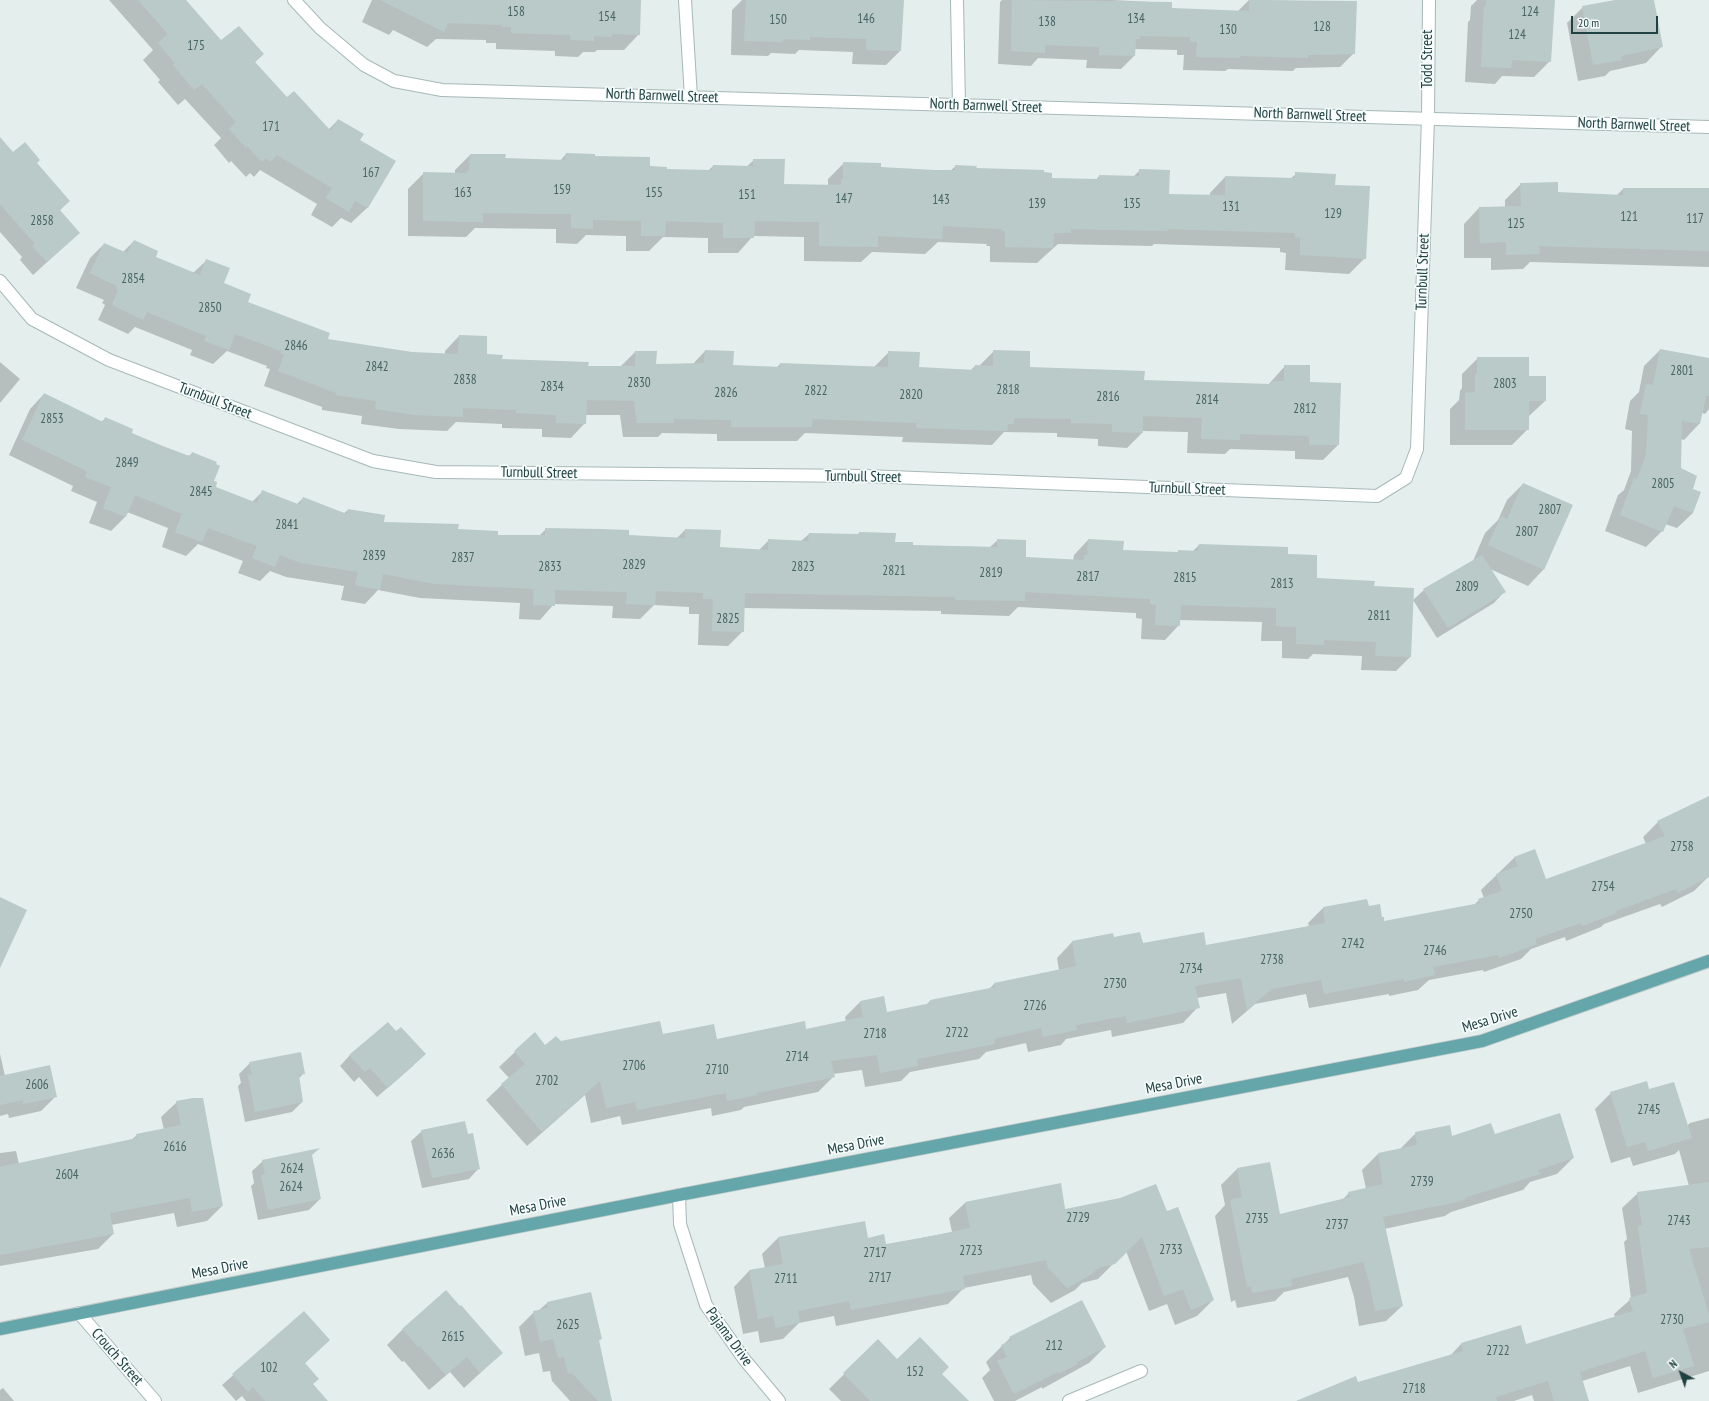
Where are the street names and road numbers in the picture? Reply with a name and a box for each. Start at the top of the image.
street label: Todd Street [1419,30,1437,88]
street label: North Barnwell Street [605,85,719,107]
street label: North Barnwell Street [929,95,1043,117]
street label: North Barnwell Street [1253,104,1367,126]
street label: North Barnwell Street [1577,114,1691,136]
street label: Turnbull Street [1413,233,1433,311]
street label: Turnbull Street [176,379,254,423]
street label: Turnbull Street [500,463,578,483]
street label: Turnbull Street [824,467,902,487]
street label: Turnbull Street [1148,479,1226,499]
street label: Mesa Drive [1460,1003,1520,1037]
street label: Mesa Drive [1144,1070,1204,1098]
street label: Mesa Drive [826,1131,886,1159]
street label: Mesa Drive [508,1192,568,1220]
street label: Mesa Drive [190,1255,250,1283]
street label: Pajama Drive [702,1304,756,1370]
street label: Crouch Street [87,1325,147,1389]

